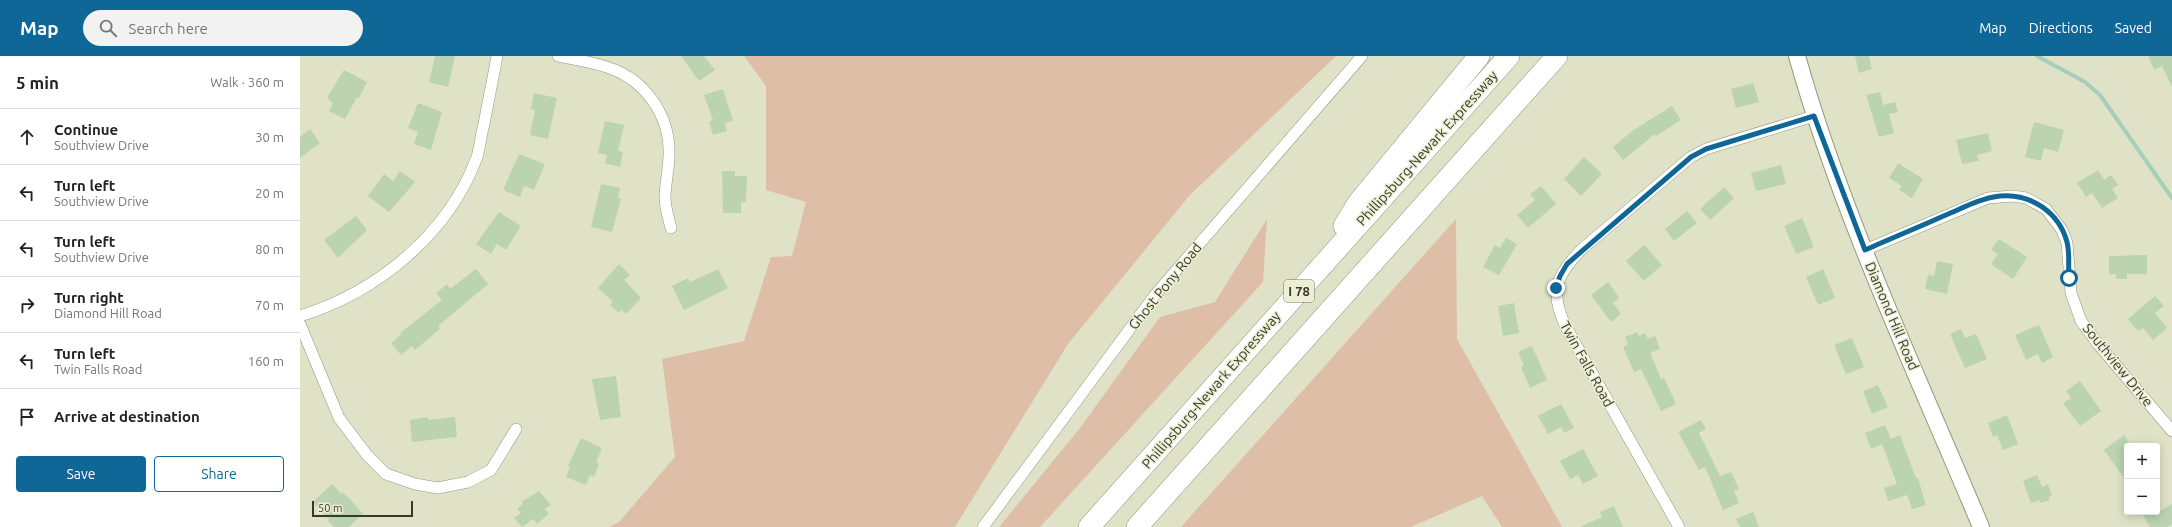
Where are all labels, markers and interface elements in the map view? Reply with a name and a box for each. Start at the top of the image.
search box [83,10,363,46]
text: Map [20,17,59,39]
icon: search [97,17,119,39]
text: Search here [129,20,208,37]
text: Map [1979,20,2007,36]
text: Directions [2029,20,2093,36]
text: Saved [2115,20,2152,36]
street label: Phillipsburg-Newark Expressway [1353,67,1501,229]
text: 5 min [16,73,59,92]
text: Walk · 360 m [210,75,284,89]
text: Continue [54,121,118,138]
icon: ahead [16,126,38,148]
text: 30 m [255,130,284,144]
text: Southview Drive [54,138,149,152]
text: Turn left [54,177,115,194]
icon: left [16,182,38,204]
text: 20 m [255,186,284,200]
text: Southview Drive [54,194,149,208]
text: Turn left [54,233,115,250]
icon: left [16,238,38,260]
street label: Ghost Pony Road [1125,239,1205,333]
text: 80 m [255,242,284,256]
text: Southview Drive [54,250,149,264]
street label: Diamond Hill Road [1862,259,1922,373]
route start [2060,269,2078,287]
route end [1547,279,1565,297]
road number: I 78 [1284,280,1314,302]
text: Turn right [54,289,124,306]
icon: right [16,294,38,316]
text: 70 m [255,298,284,312]
text: Diamond Hill Road [54,306,162,320]
street label: Phillipsburg-Newark Expressway [1138,308,1284,472]
street label: Twin Falls Road [1557,318,1617,410]
street label: Southview Drive [2080,320,2156,410]
text: Turn left [54,345,115,362]
icon: left [16,350,38,372]
text: 160 m [248,354,284,368]
text: Twin Falls Road [54,362,142,376]
icon: arrive [16,406,38,428]
text: Arrive at destination [54,408,200,425]
map controls [2124,443,2160,515]
button: + [2124,443,2160,479]
button: Save [16,456,146,492]
button: Share [154,456,284,492]
button: − [2124,479,2160,515]
scale bar [312,499,413,518]
text: 50 m [318,502,342,514]

